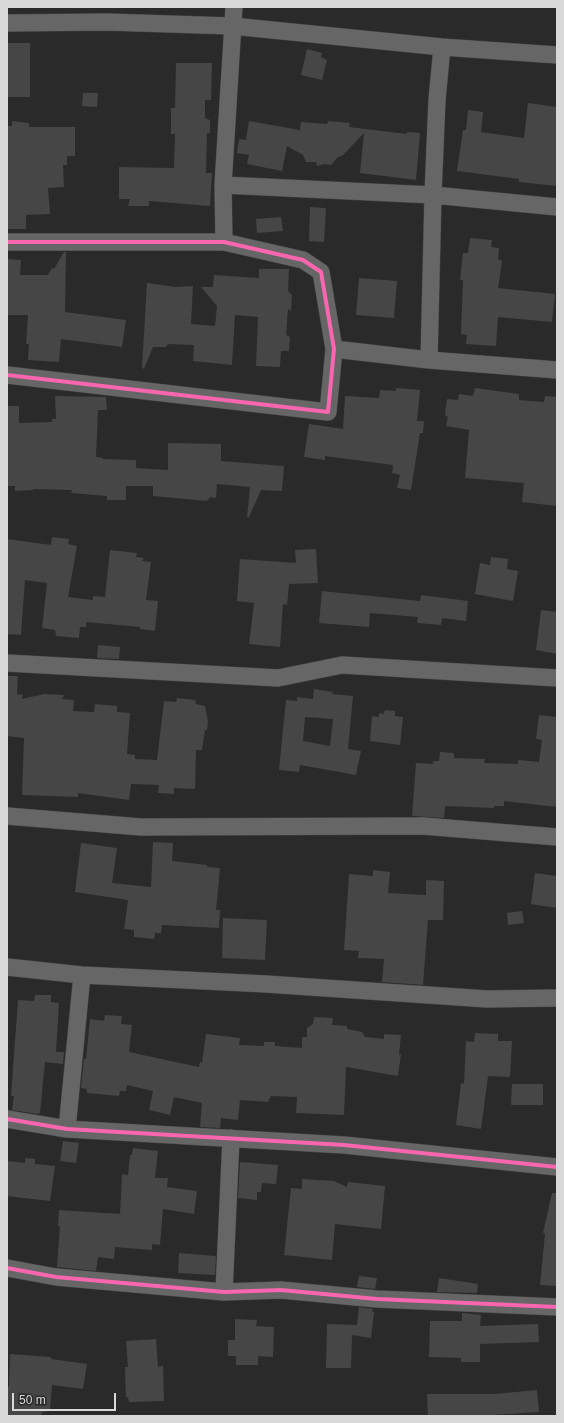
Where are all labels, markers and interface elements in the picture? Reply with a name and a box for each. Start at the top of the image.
scale bar [14,1385,118,1411]
text: 50 m [19,1393,46,1407]

